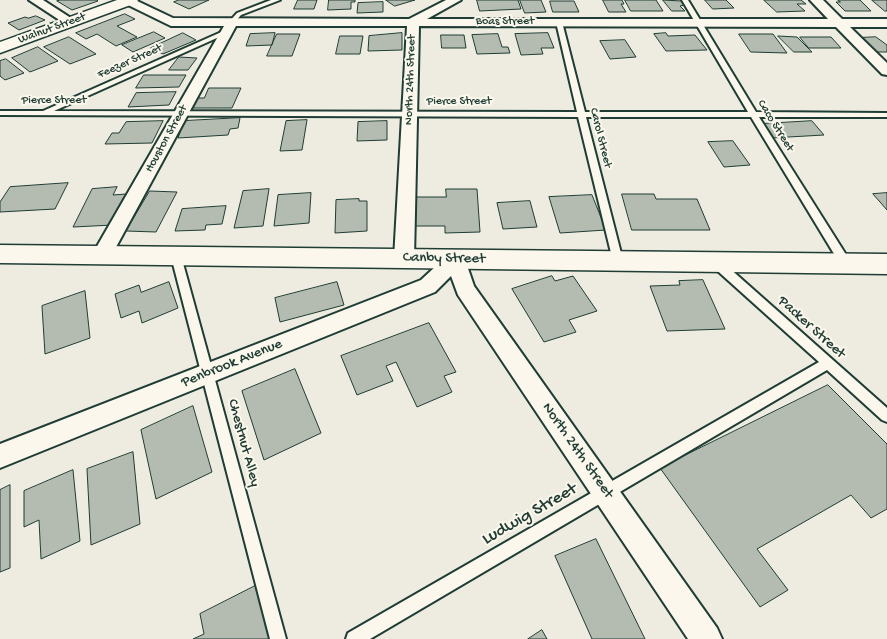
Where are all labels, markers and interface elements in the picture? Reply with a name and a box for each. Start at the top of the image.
street label: Walnut Street [16,10,88,48]
street label: Boas Street [476,15,534,29]
street label: North 24th Street [402,35,420,125]
street label: Feezer Street [96,41,164,83]
street label: Pierce Street [22,94,86,108]
street label: Pierce Street [427,95,491,109]
street label: Caco Street [753,97,797,155]
street label: Houston Street [143,103,191,175]
street label: Carol Street [586,107,614,169]
street label: Canby Street [403,249,485,269]
street label: Packer Street [773,293,849,363]
street label: Penbrook Avenue [179,336,285,392]
street label: Chestnut Alley [223,397,263,489]
street label: North 24th Street [537,400,617,502]
street label: Ludwig Street [479,479,581,551]

